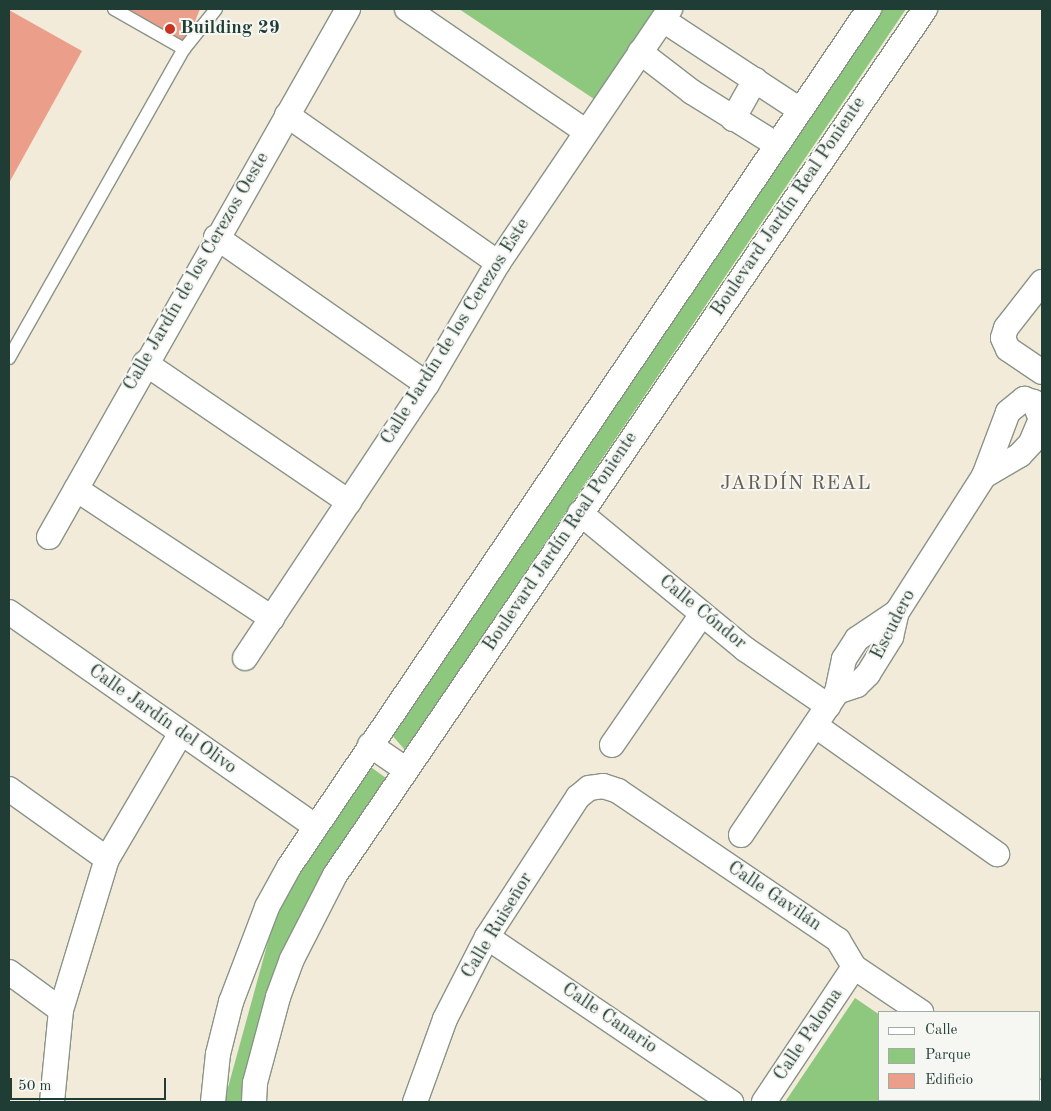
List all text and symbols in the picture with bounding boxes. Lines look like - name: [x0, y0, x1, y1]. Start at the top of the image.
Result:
- place label: Building 29: [180, 18, 280, 40]
- marker: Building 29: [164, 23, 176, 35]
- street label: Boulevard Jardín Real Poniente: [707, 93, 871, 321]
- street label: Calle Jardín de los Cerezos Oeste: [119, 149, 275, 395]
- street label: Calle Jardín de los Cerezos Este: [377, 215, 535, 449]
- street label: Boulevard Jardín Real Poniente: [479, 428, 643, 656]
- district label: JARDÍN REAL: [719, 472, 873, 496]
- street label: Calle Cóndor: [654, 571, 750, 655]
- street label: Escudero: [867, 586, 921, 664]
- street label: Calle Jardín del Olivo: [83, 660, 241, 780]
- street label: Calle Gavilán: [722, 857, 826, 937]
- street label: Calle Ruiseñor: [457, 869, 539, 983]
- street label: Calle Canario: [557, 979, 661, 1059]
- street label: Calle Paloma: [770, 984, 848, 1086]
- legend: [878, 1011, 1041, 1101]
- text: Calle: [925, 1023, 957, 1038]
- text: Parque: [925, 1048, 971, 1063]
- scale bar: [12, 1068, 169, 1100]
- text: Edificio: [925, 1073, 973, 1088]
- text: 50 m: [18, 1079, 52, 1094]

